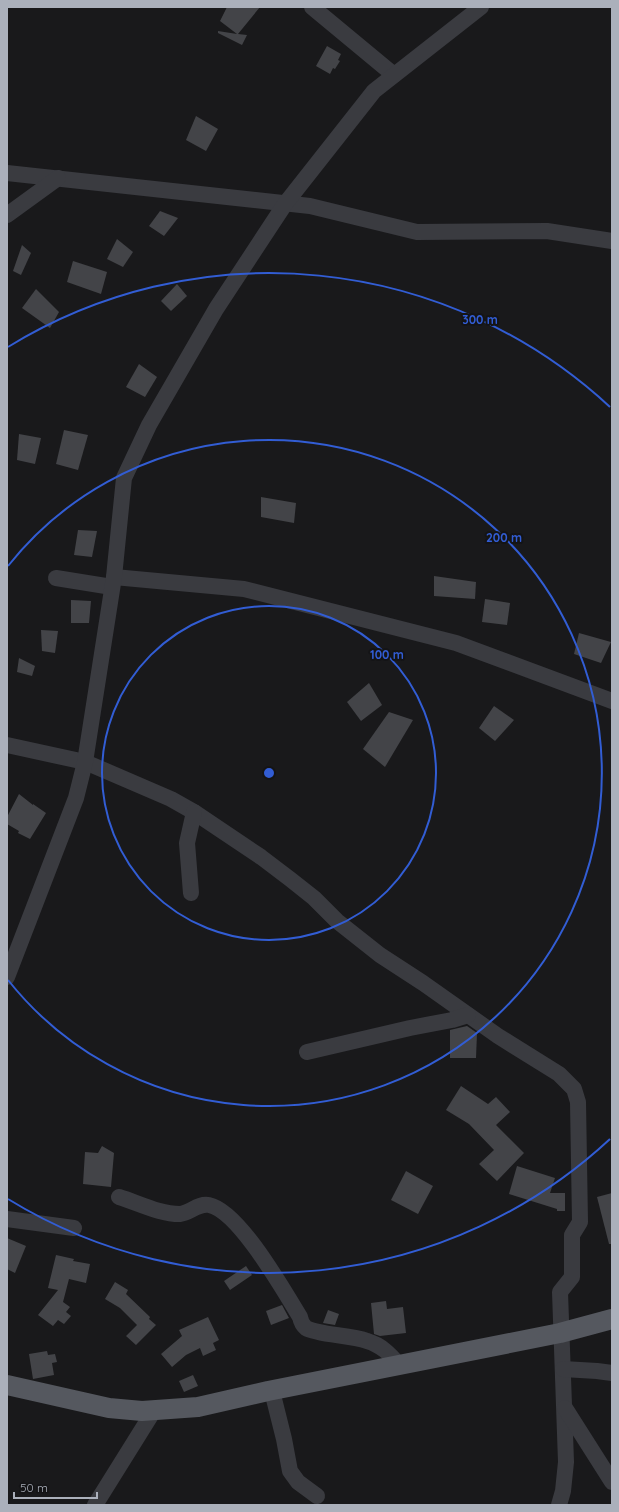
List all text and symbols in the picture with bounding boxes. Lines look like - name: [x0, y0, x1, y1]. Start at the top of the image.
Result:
- text: 300 m: [462, 312, 498, 327]
- text: 200 m: [486, 530, 522, 545]
- text: 100 m: [370, 647, 404, 662]
- centre of rings: [262, 766, 276, 780]
- scale bar: [14, 1474, 97, 1500]
- text: 50 m: [20, 1480, 48, 1495]

